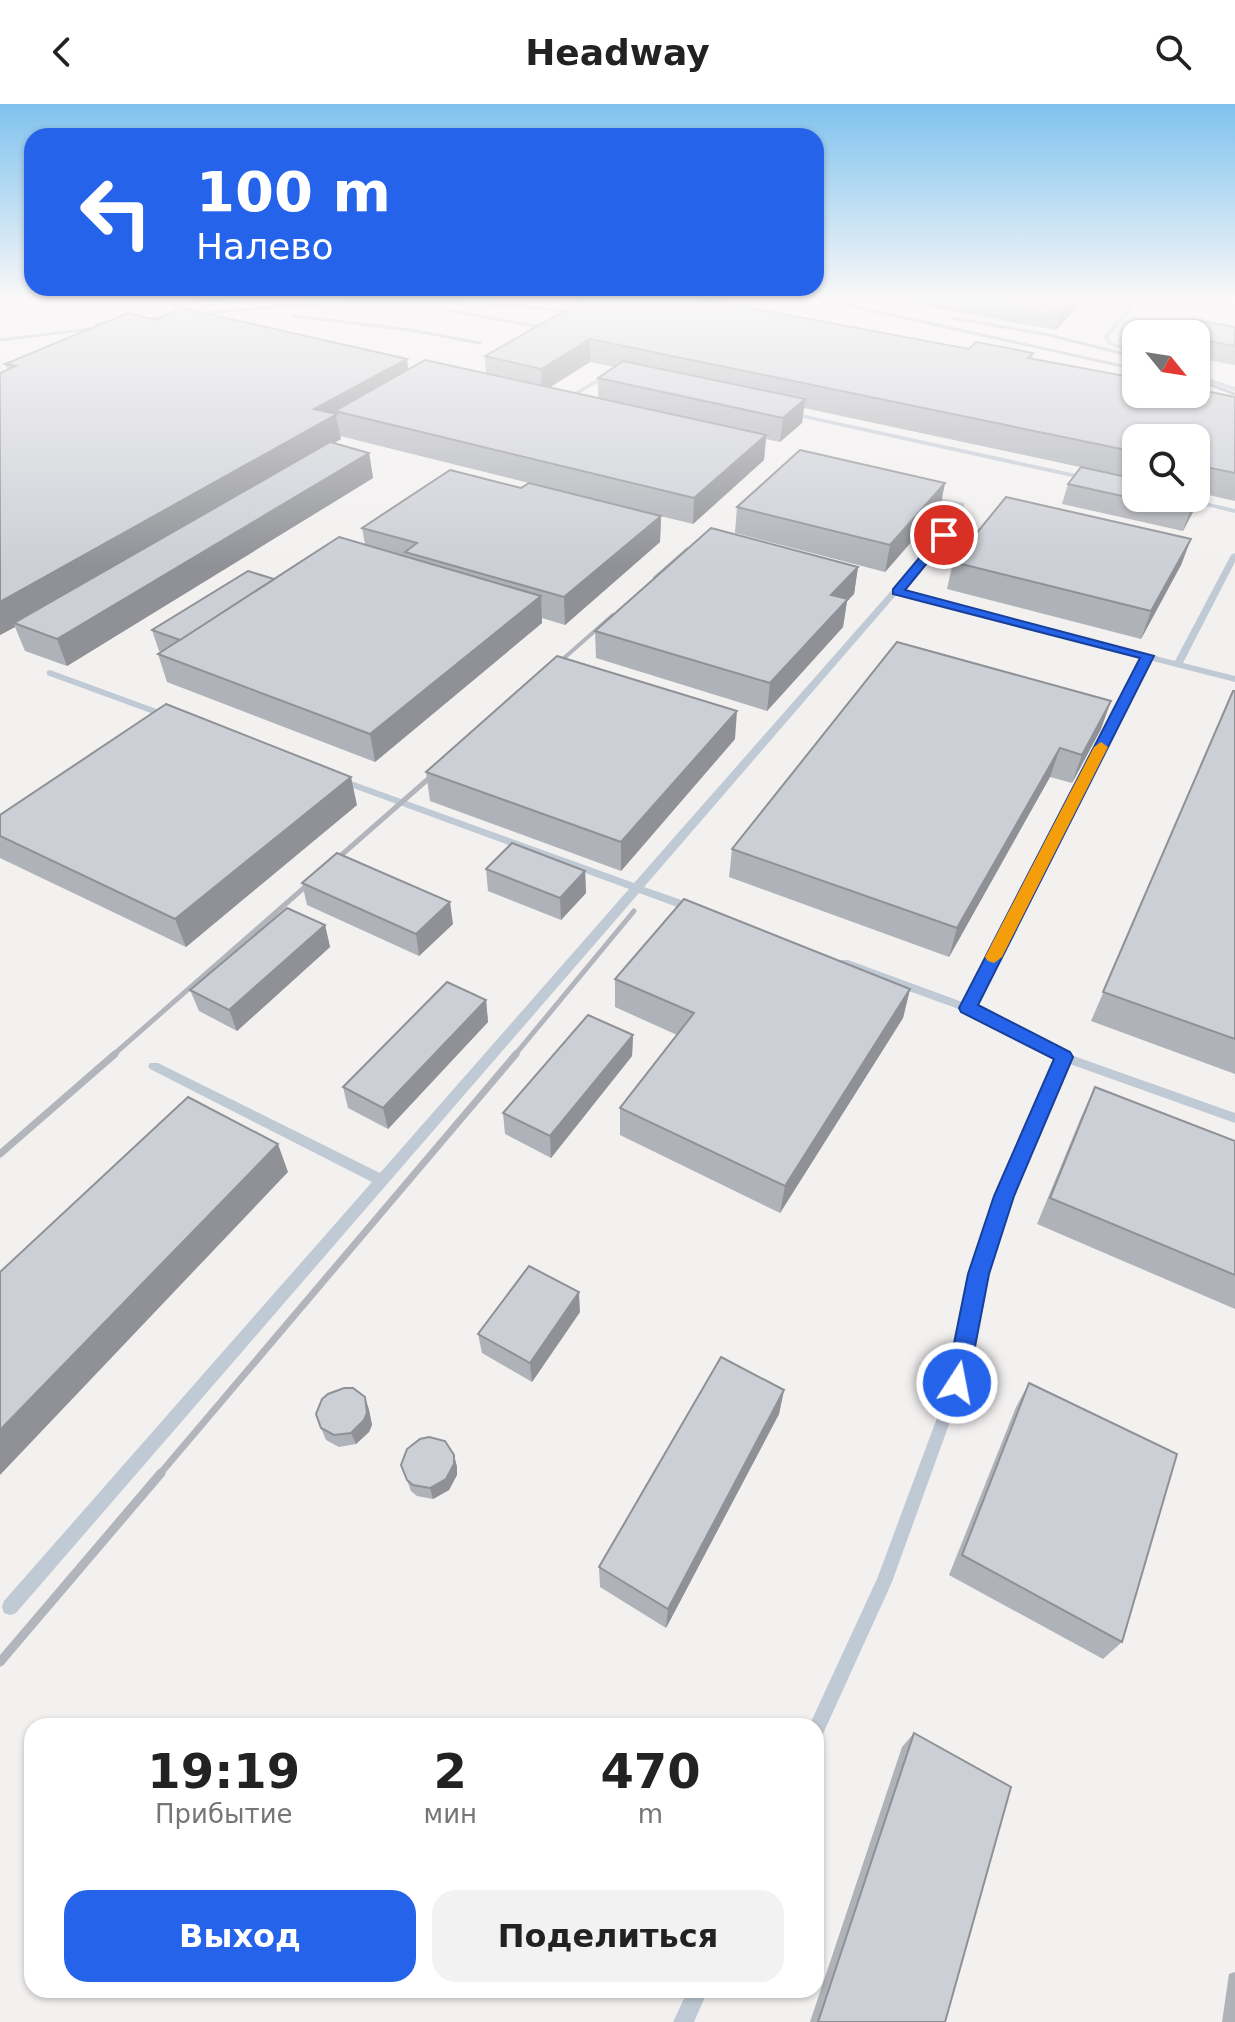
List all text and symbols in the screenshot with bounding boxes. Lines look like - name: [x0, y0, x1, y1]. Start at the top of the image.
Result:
- icon: back: [40, 30, 84, 74]
- icon: search: [1151, 30, 1195, 74]
- text: Headway: [525, 32, 710, 73]
- text: 100 m: [196, 159, 391, 224]
- icon: left: [64, 160, 168, 264]
- text: Налево: [196, 226, 334, 267]
- north arrow: [1122, 320, 1210, 408]
- map controls: [1122, 320, 1210, 512]
- button: search: [1122, 424, 1210, 512]
- pin: [910, 501, 978, 569]
- icon: arrive: [922, 513, 966, 557]
- position arrow: [915, 1341, 999, 1425]
- text: 19:19: [147, 1743, 300, 1799]
- text: 2: [434, 1743, 467, 1799]
- text: 470: [600, 1743, 701, 1799]
- text: Прибытие: [155, 1799, 293, 1829]
- text: мин: [424, 1799, 477, 1829]
- text: m: [638, 1799, 663, 1829]
- button: Выход: [64, 1890, 416, 1982]
- button: Поделиться: [432, 1890, 784, 1982]

